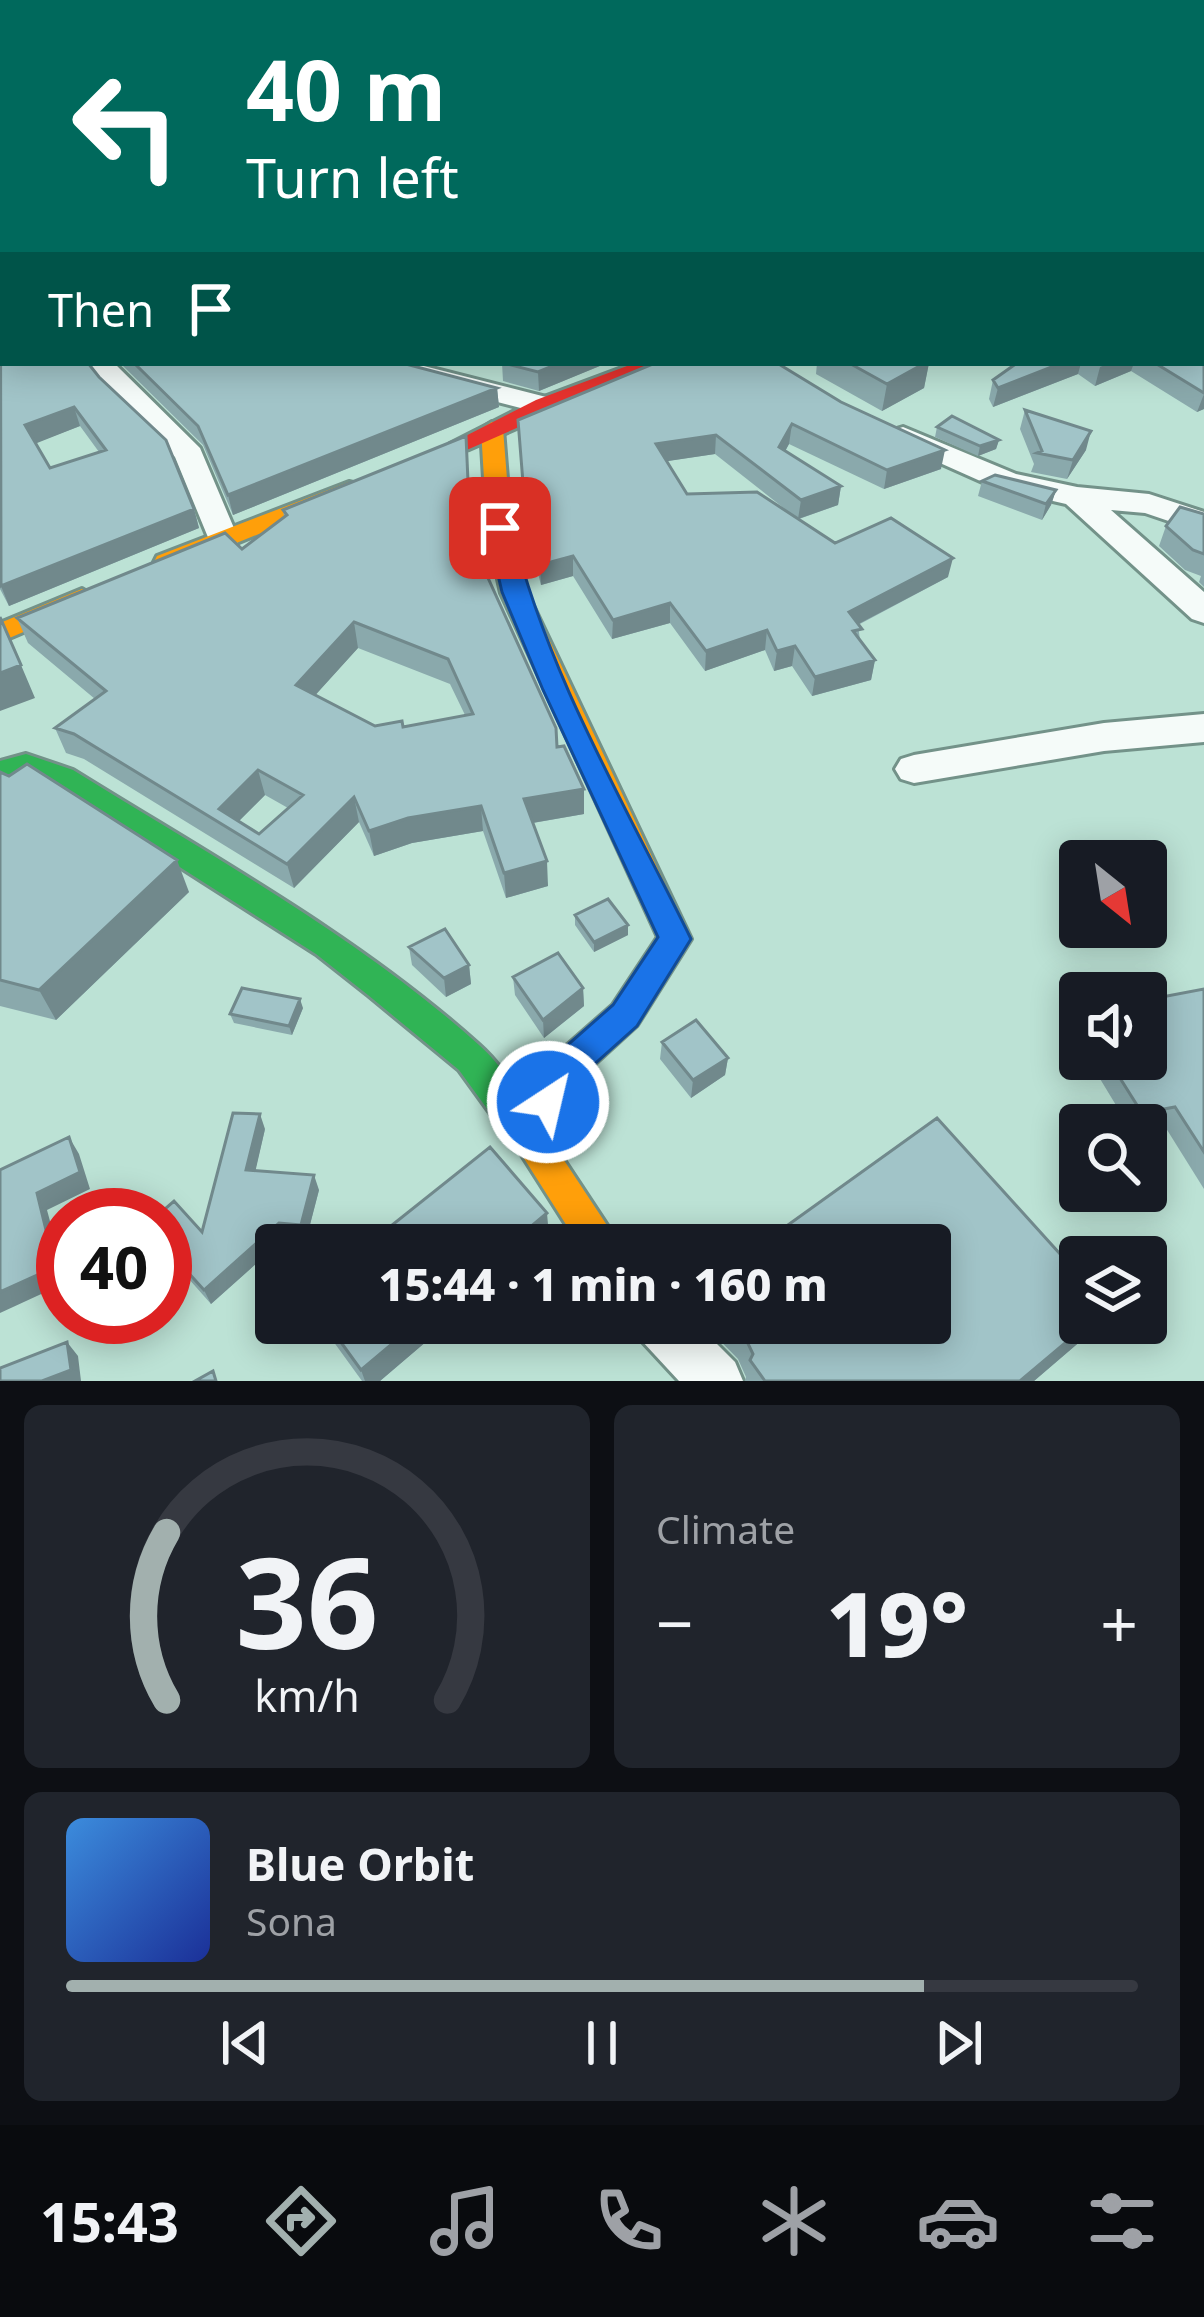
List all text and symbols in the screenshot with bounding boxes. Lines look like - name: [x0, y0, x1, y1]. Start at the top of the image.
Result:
- text: 40 m: [246, 31, 446, 146]
- icon: left: [48, 48, 204, 204]
- text: Turn left: [246, 140, 459, 214]
- icon: arrive: [178, 276, 244, 342]
- text: Then: [48, 279, 154, 340]
- pin: [449, 477, 551, 579]
- icon: arrive: [467, 495, 533, 561]
- north arrow: [1059, 840, 1167, 948]
- map controls: [1059, 840, 1167, 1344]
- button: sound: [1059, 972, 1167, 1080]
- position arrow: [485, 1039, 611, 1165]
- button: search: [1059, 1104, 1167, 1212]
- speed limit sign: 40: [36, 1188, 192, 1344]
- button: layers: [1059, 1236, 1167, 1344]
- text: 15:44 · 1 min · 160 m: [378, 1253, 828, 1314]
- text: Climate: [656, 1502, 795, 1555]
- text: 36: [236, 1516, 378, 1686]
- text: 19°: [826, 1561, 968, 1683]
- text: −: [656, 1577, 694, 1667]
- text: +: [1100, 1577, 1138, 1667]
- text: km/h: [254, 1665, 360, 1724]
- text: Blue Orbit: [246, 1833, 474, 1894]
- text: Sona: [246, 1894, 337, 1947]
- icon: previous: [212, 2010, 278, 2076]
- icon: pause: [569, 2010, 635, 2076]
- icon: next: [926, 2010, 992, 2076]
- icon: directions: [259, 2179, 343, 2263]
- icon: music: [423, 2179, 507, 2263]
- icon: phone: [587, 2179, 671, 2263]
- icon: climate: [752, 2179, 836, 2263]
- icon: car: [916, 2179, 1000, 2263]
- icon: filters: [1080, 2179, 1164, 2263]
- text: 15:43: [40, 2184, 179, 2258]

